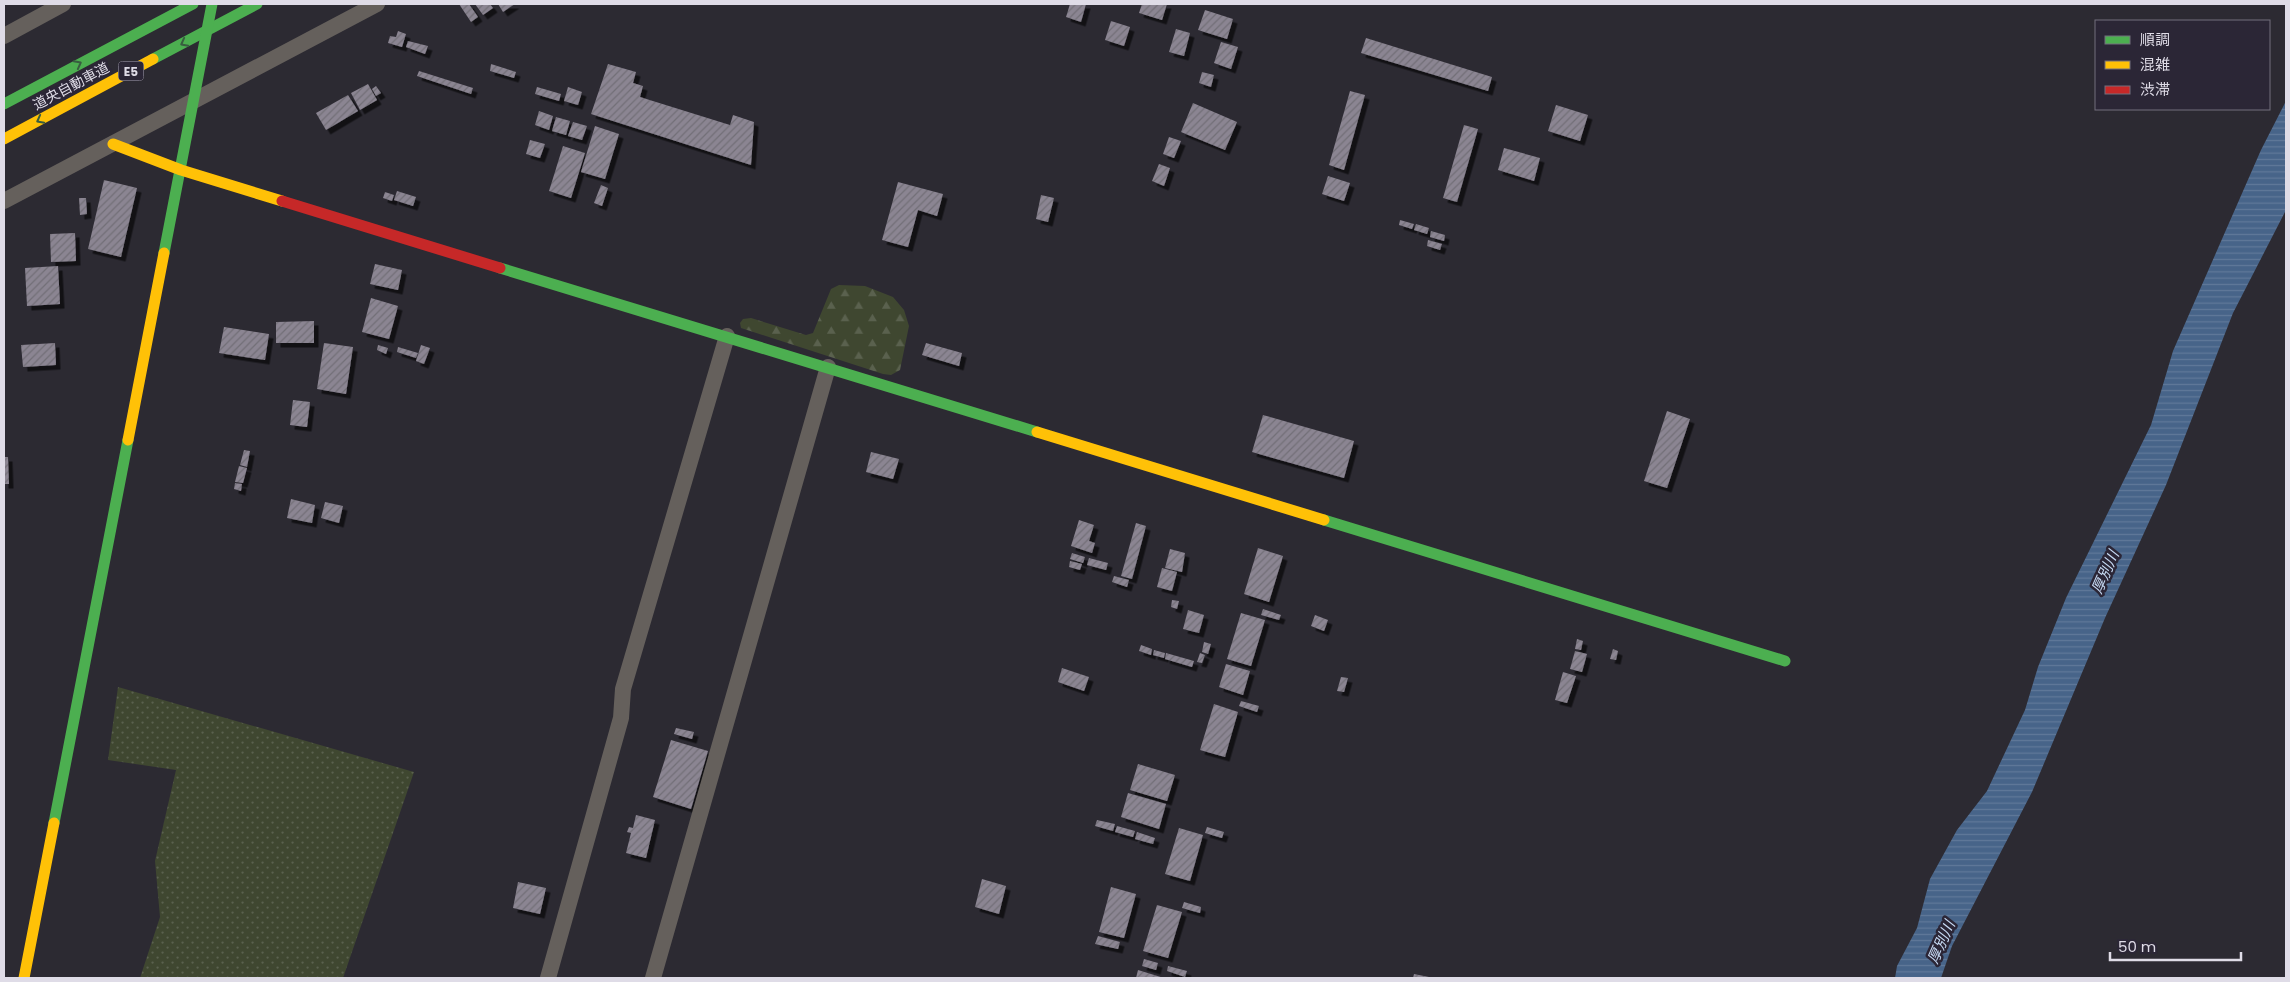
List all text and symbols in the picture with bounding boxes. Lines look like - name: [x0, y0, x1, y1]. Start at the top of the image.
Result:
- legend: [2095, 20, 2270, 110]
- text: 順調: [2140, 29, 2170, 50]
- one-way arrow: [180, 37, 189, 47]
- text: 混雑: [2140, 54, 2170, 75]
- street label: 道央自動車道: [29, 57, 113, 115]
- one-way arrow: [73, 60, 82, 70]
- road number: E5: [118, 61, 144, 80]
- text: 渋滞: [2140, 79, 2170, 100]
- one-way arrow: [36, 114, 45, 124]
- water label: 厚別川: [2086, 545, 2125, 597]
- water label: 厚別川: [1922, 915, 1961, 967]
- scale bar: [2110, 930, 2241, 962]
- text: 50 m: [2118, 936, 2156, 957]

